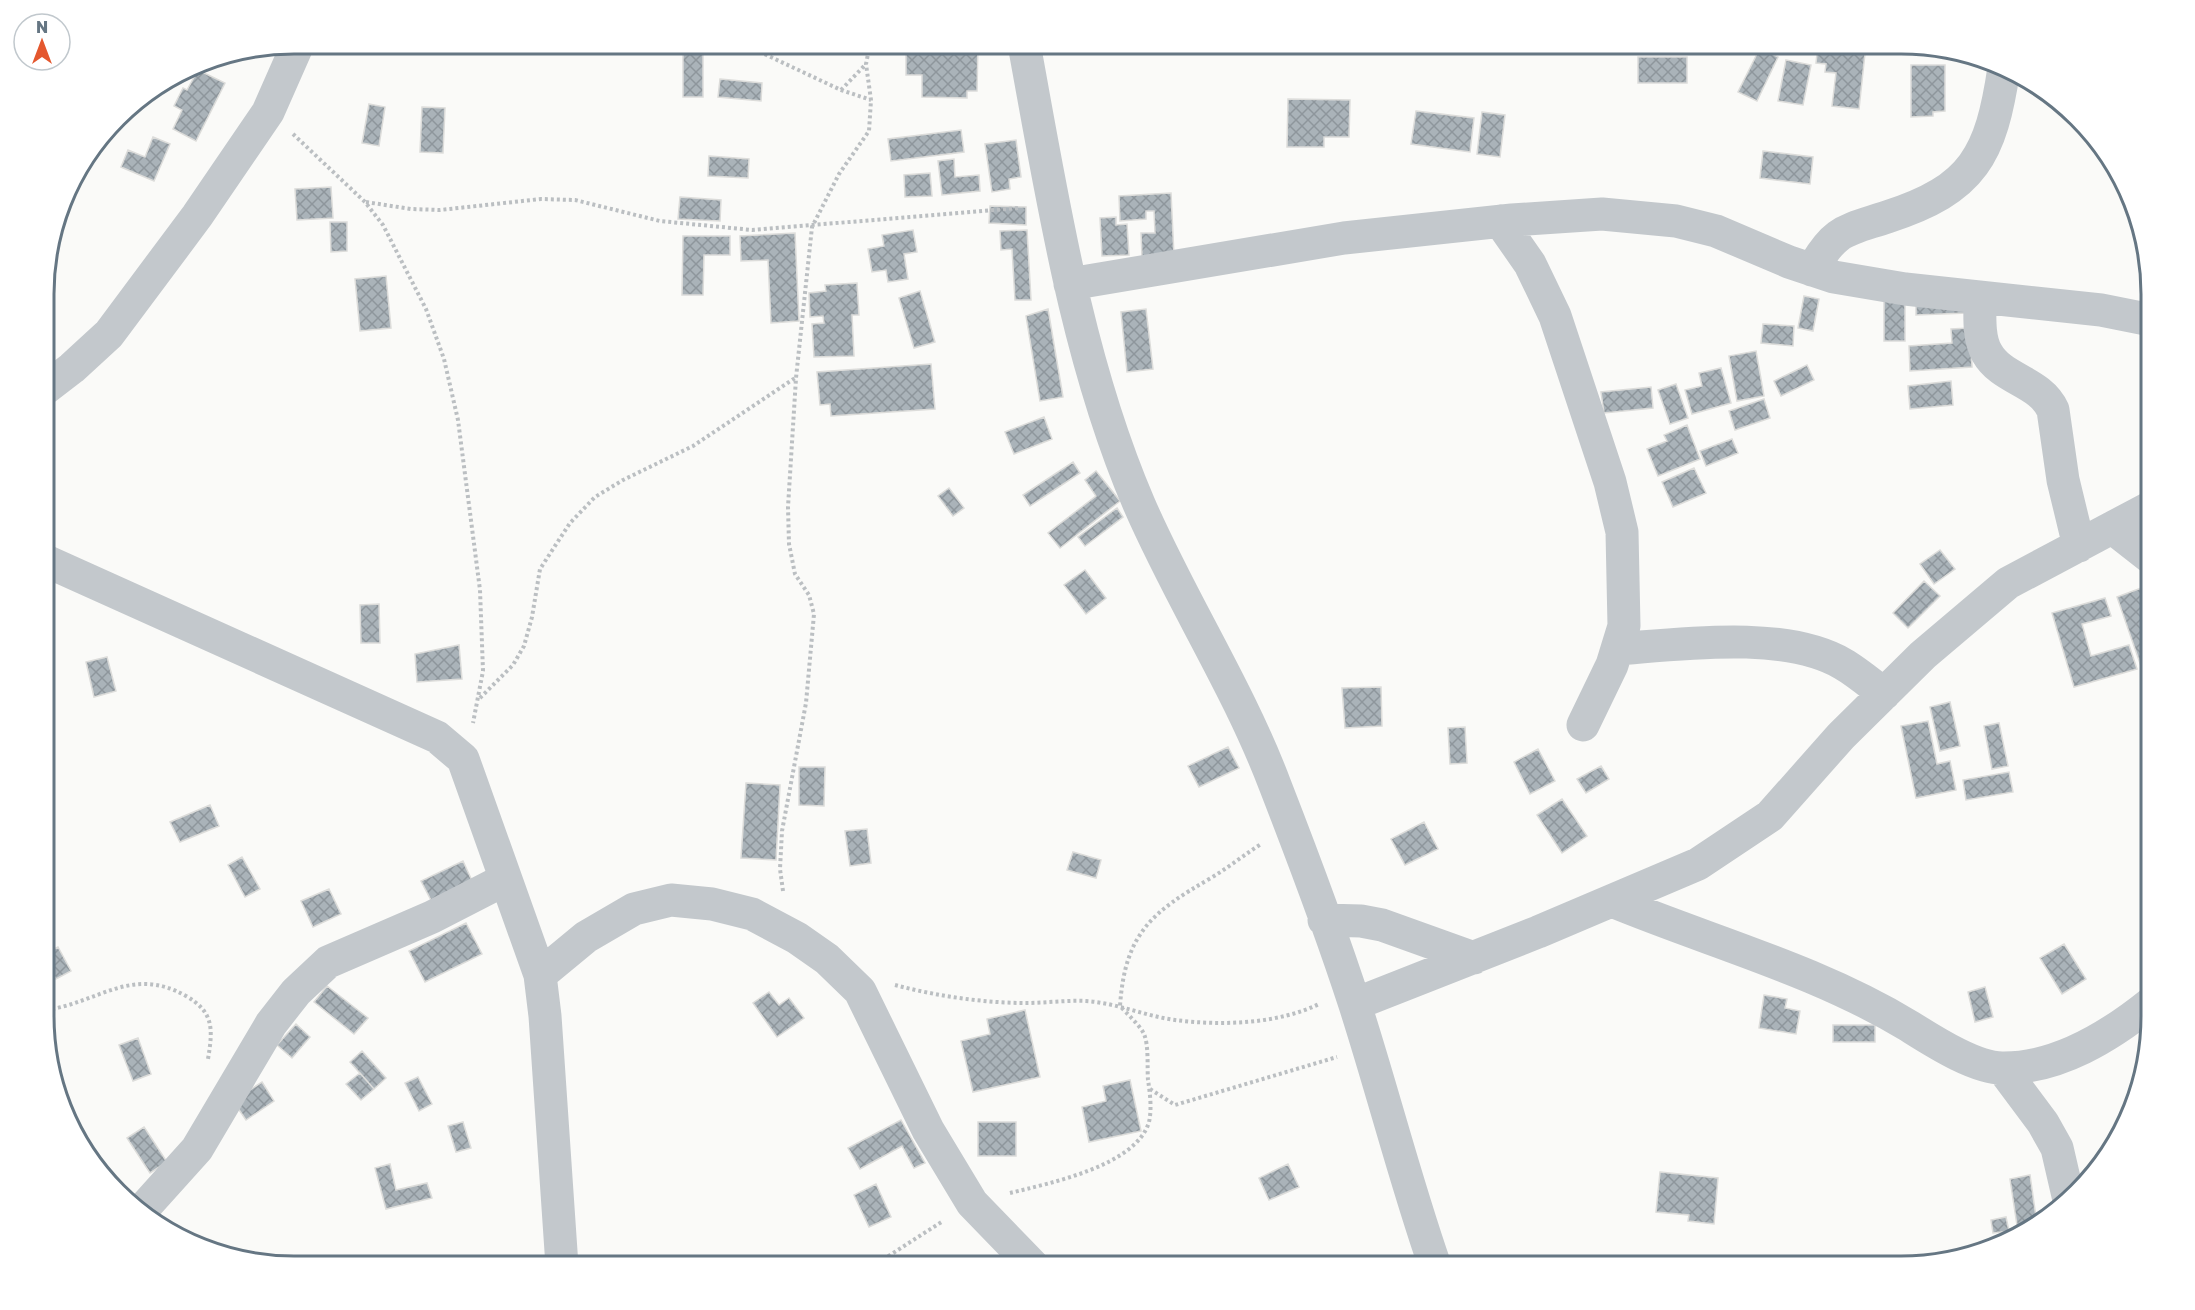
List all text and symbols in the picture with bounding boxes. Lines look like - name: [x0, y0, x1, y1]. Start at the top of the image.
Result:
- north arrow: [12, 12, 72, 72]
- text: N: [36, 17, 48, 37]

